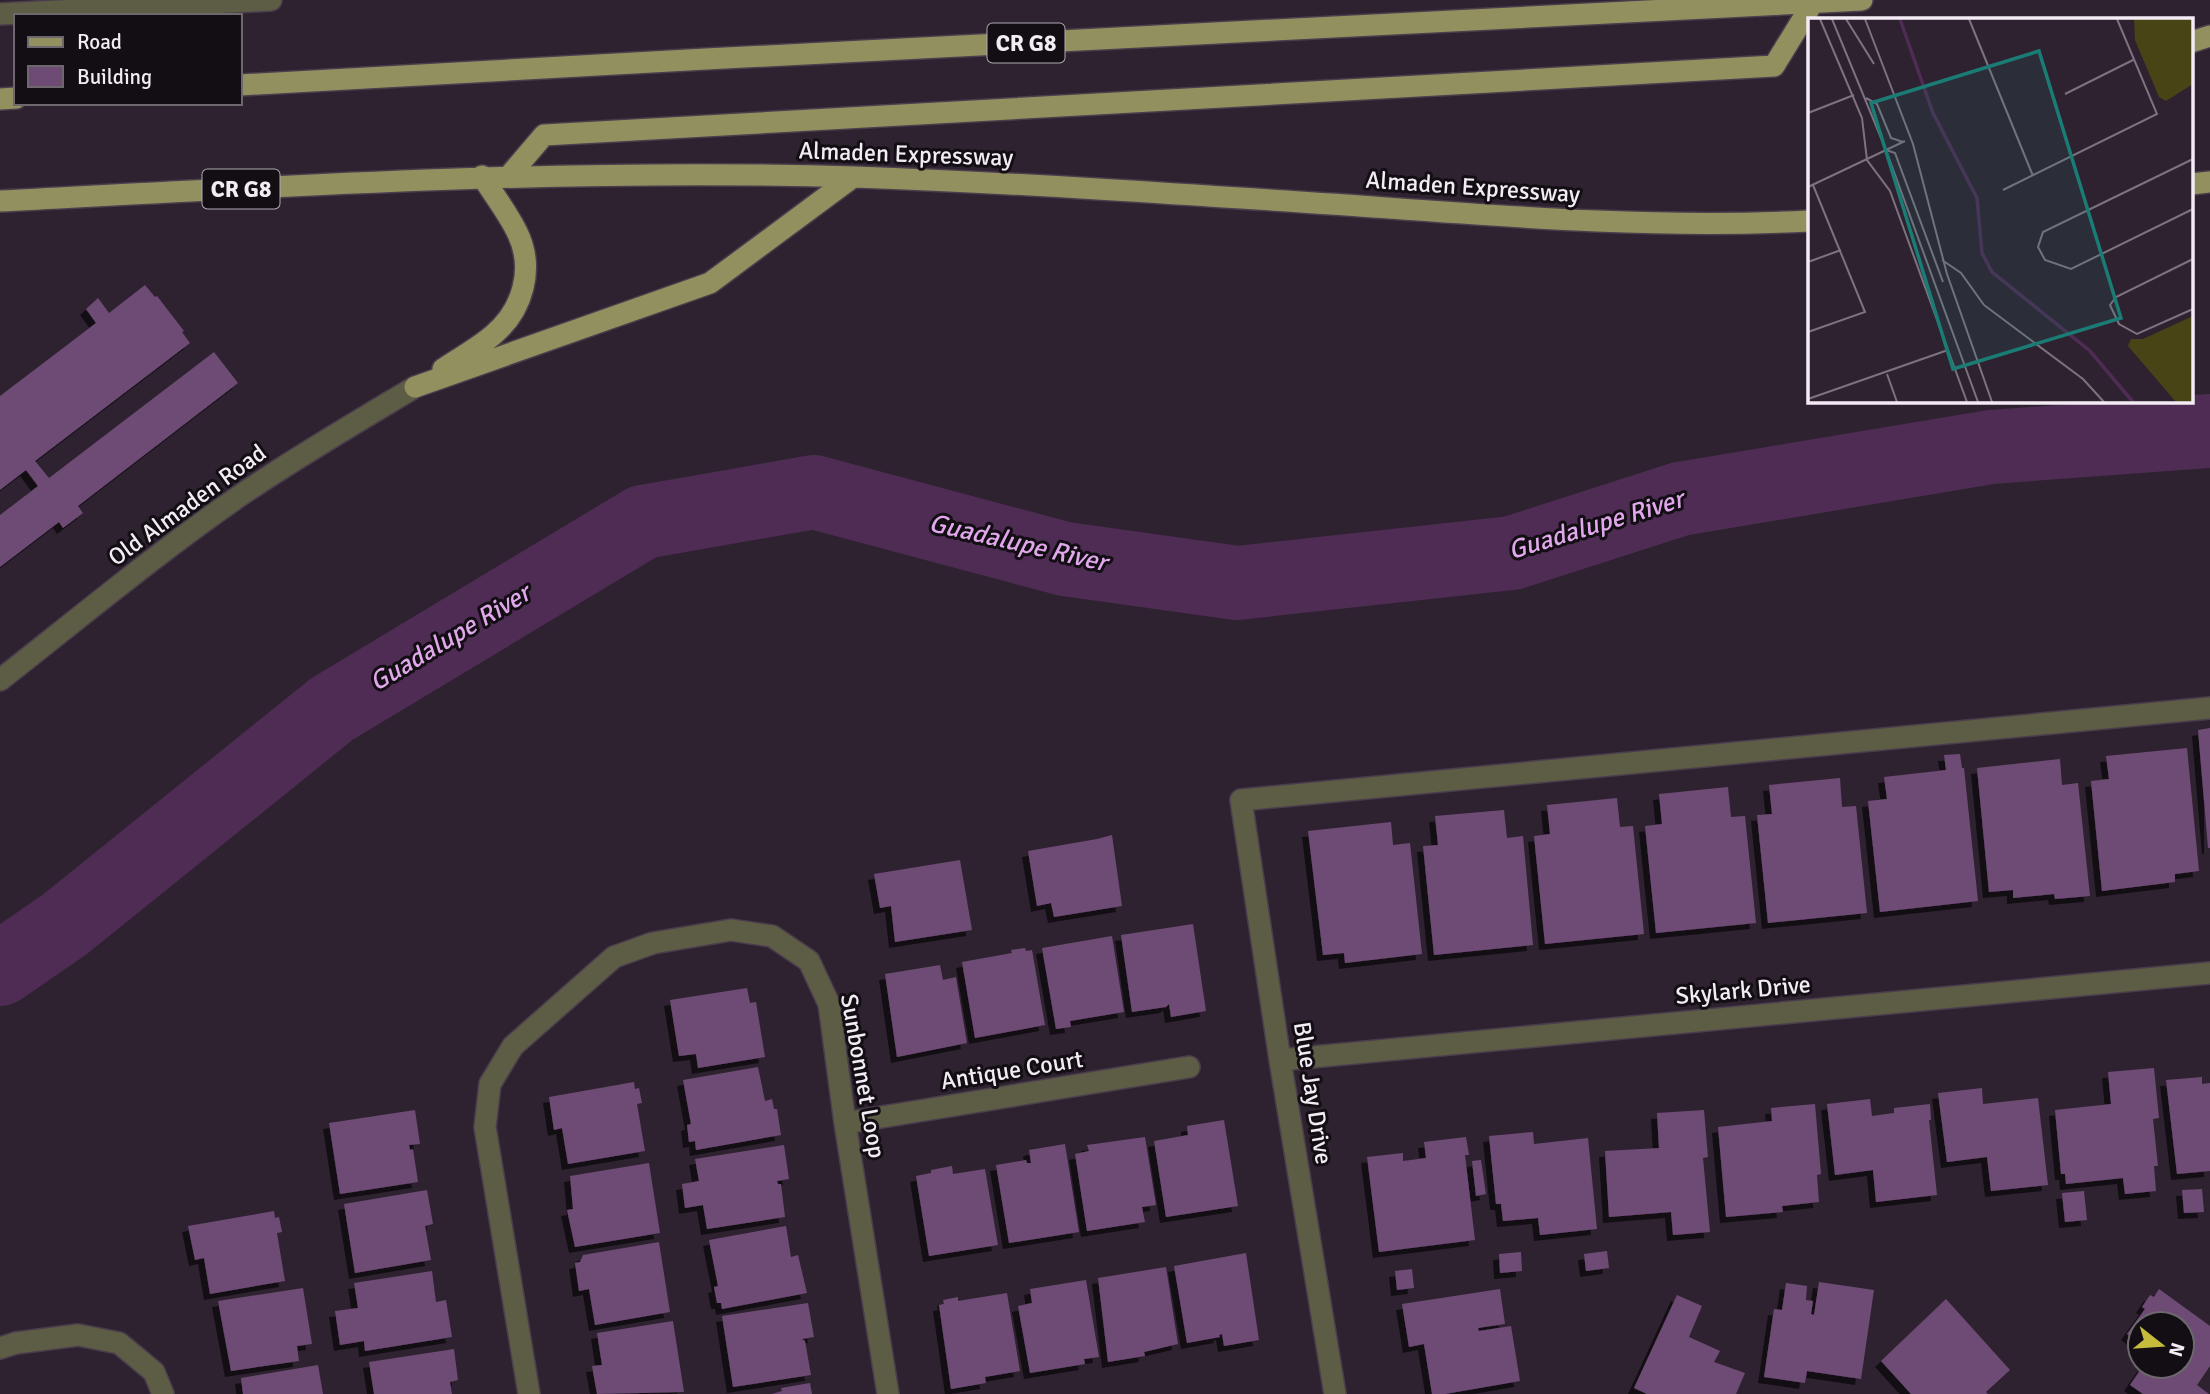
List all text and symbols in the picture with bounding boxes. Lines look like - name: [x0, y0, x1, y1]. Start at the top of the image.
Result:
- legend: [14, 14, 242, 105]
- inset map: [1808, 18, 2192, 402]
- road number: CR G8: [988, 24, 1064, 62]
- text: Road: [77, 29, 122, 55]
- text: Building: [77, 64, 152, 90]
- street label: Almaden Expressway: [798, 135, 1014, 173]
- street label: Almaden Expressway: [1365, 165, 1581, 209]
- road number: CR G8: [202, 170, 280, 208]
- street label: Old Almaden Road: [102, 438, 272, 572]
- water label: Guadalupe River: [1505, 482, 1691, 567]
- water label: Guadalupe River: [926, 507, 1113, 580]
- water label: Guadalupe River: [364, 576, 539, 698]
- street label: Skylark Drive: [1674, 969, 1812, 1011]
- street label: Sunbonnet Loop: [834, 992, 892, 1160]
- street label: Blue Jay Drive: [1287, 1020, 1339, 1166]
- street label: Antique Court: [939, 1044, 1085, 1096]
- north arrow: [2126, 1310, 2196, 1380]
- text: N: [2163, 1340, 2190, 1360]

